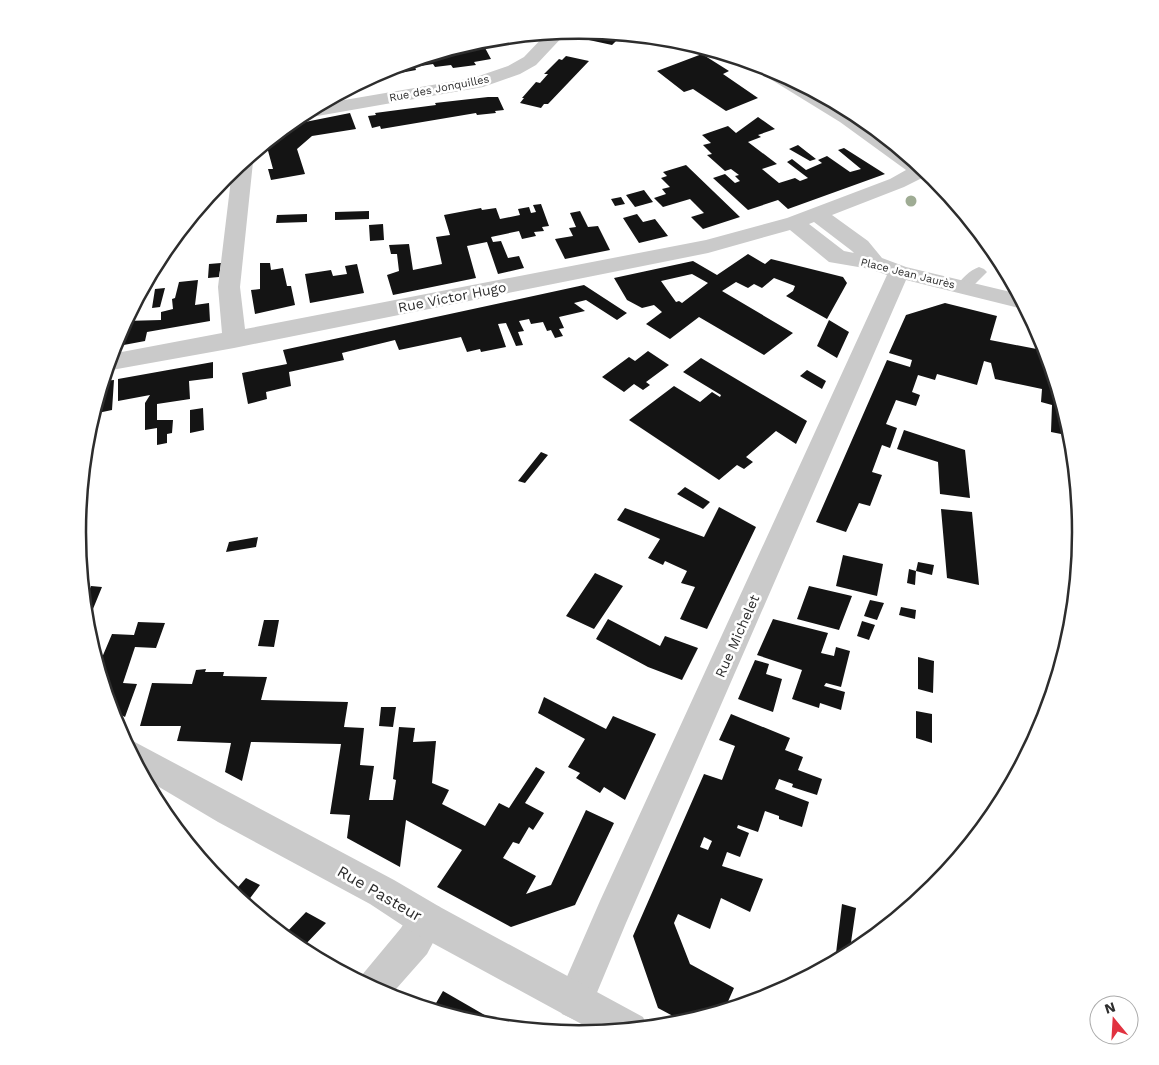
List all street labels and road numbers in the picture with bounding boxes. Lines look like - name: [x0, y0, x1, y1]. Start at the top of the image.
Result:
- street label: Rue des Jonquilles: [388, 72, 490, 105]
- street label: Place Jean Jaurès: [859, 255, 957, 292]
- street label: Rue Victor Hugo: [397, 279, 507, 315]
- street label: Rue Michelet: [712, 592, 762, 680]
- street label: Rue Pasteur: [334, 862, 426, 926]

